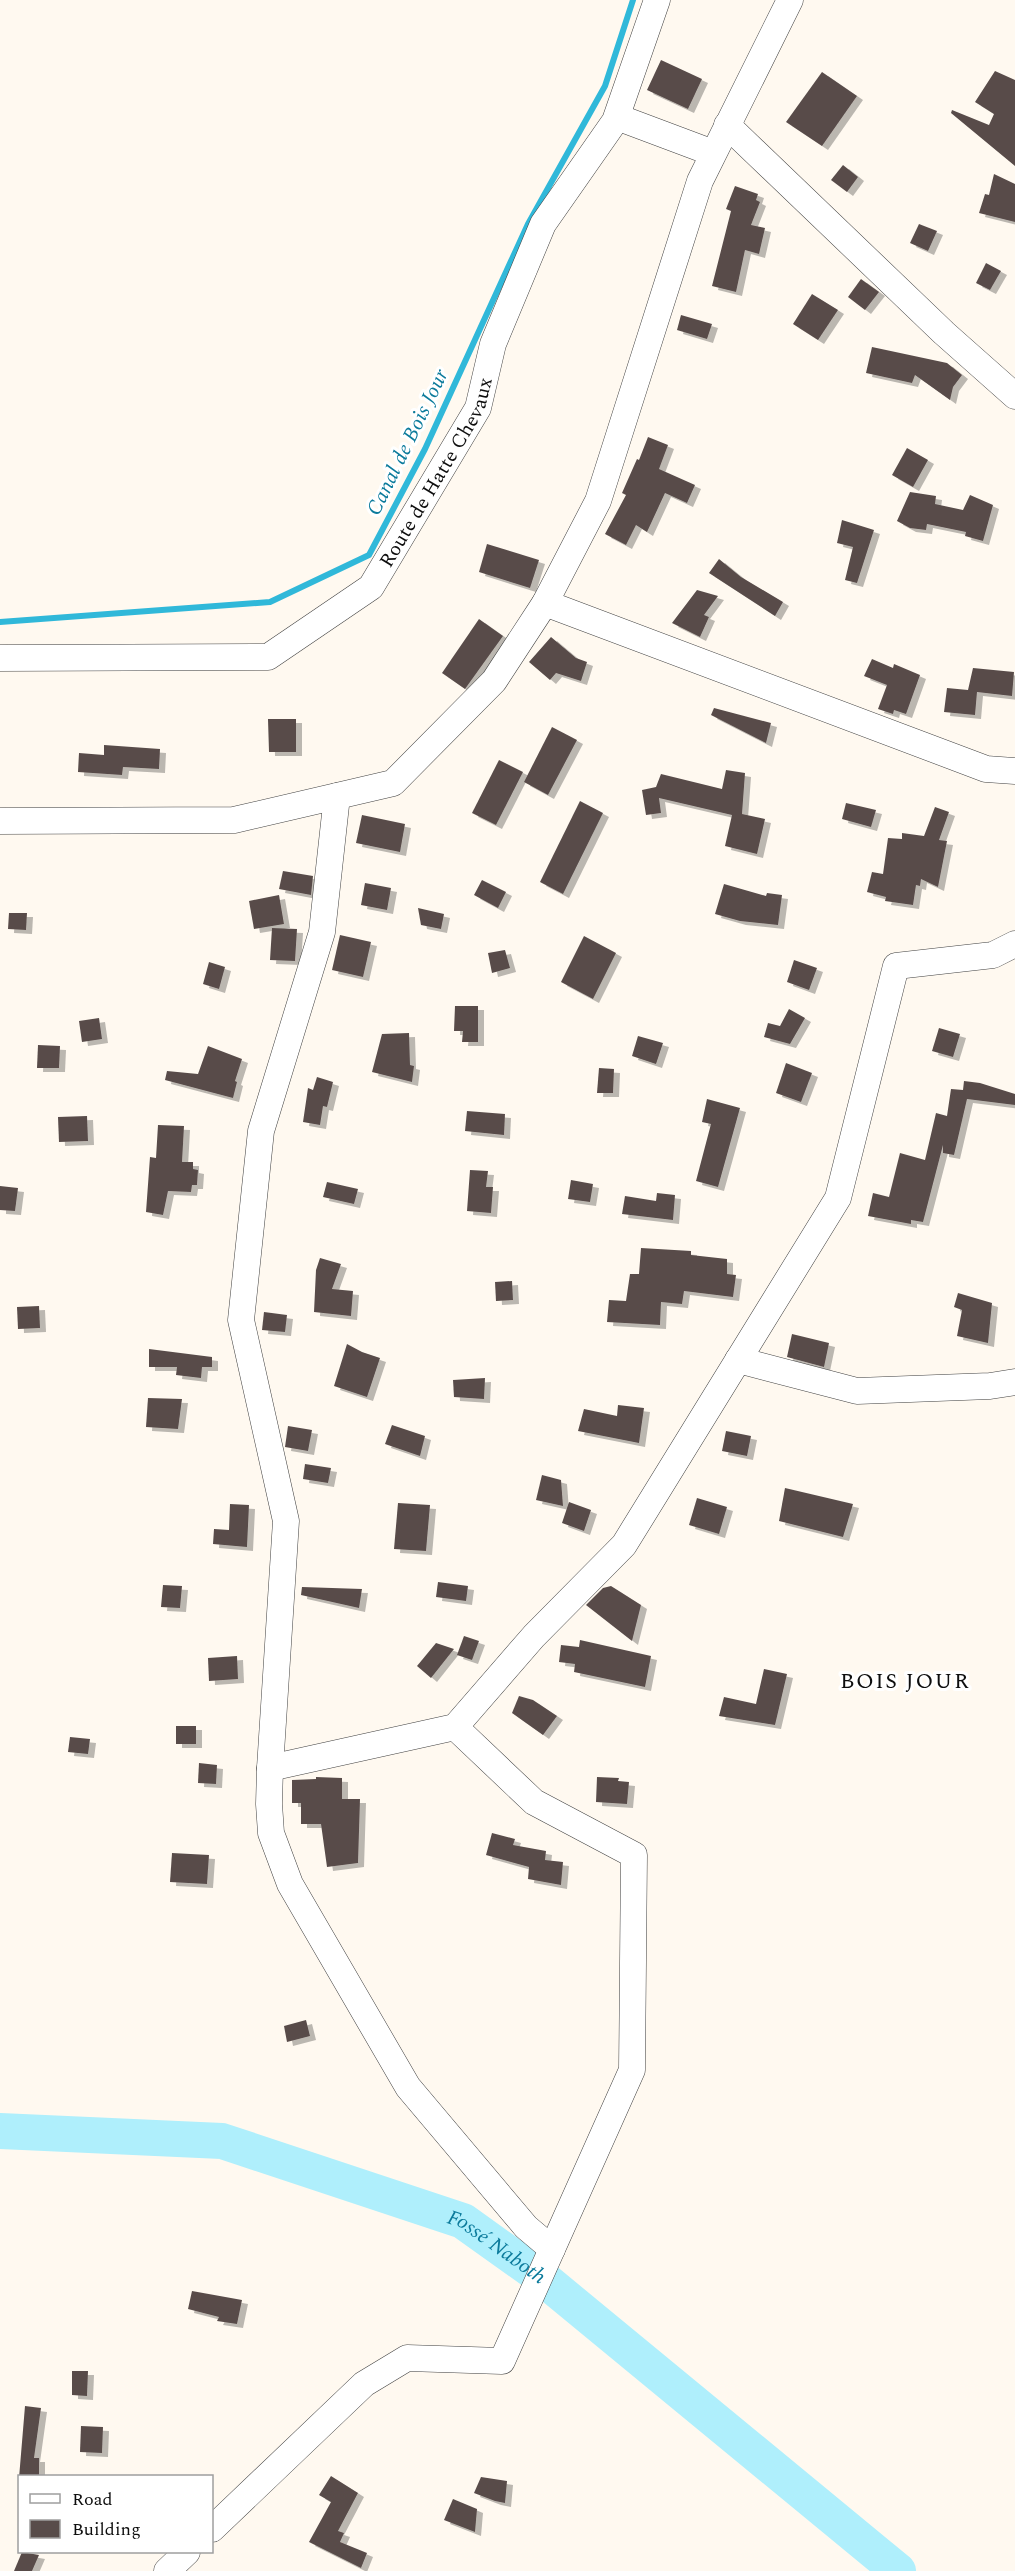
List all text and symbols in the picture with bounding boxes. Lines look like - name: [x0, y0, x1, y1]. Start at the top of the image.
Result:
- water label: Canal de Bois Jour: [359, 363, 458, 521]
- street label: Route de Hatte Chevaux: [372, 375, 501, 573]
- district label: BOIS JOUR: [840, 1665, 970, 1698]
- water label: Fossé Naboth: [443, 2202, 553, 2293]
- legend: [18, 2475, 213, 2553]
- text: Road: [72, 2486, 113, 2513]
- text: Building: [72, 2516, 141, 2543]

